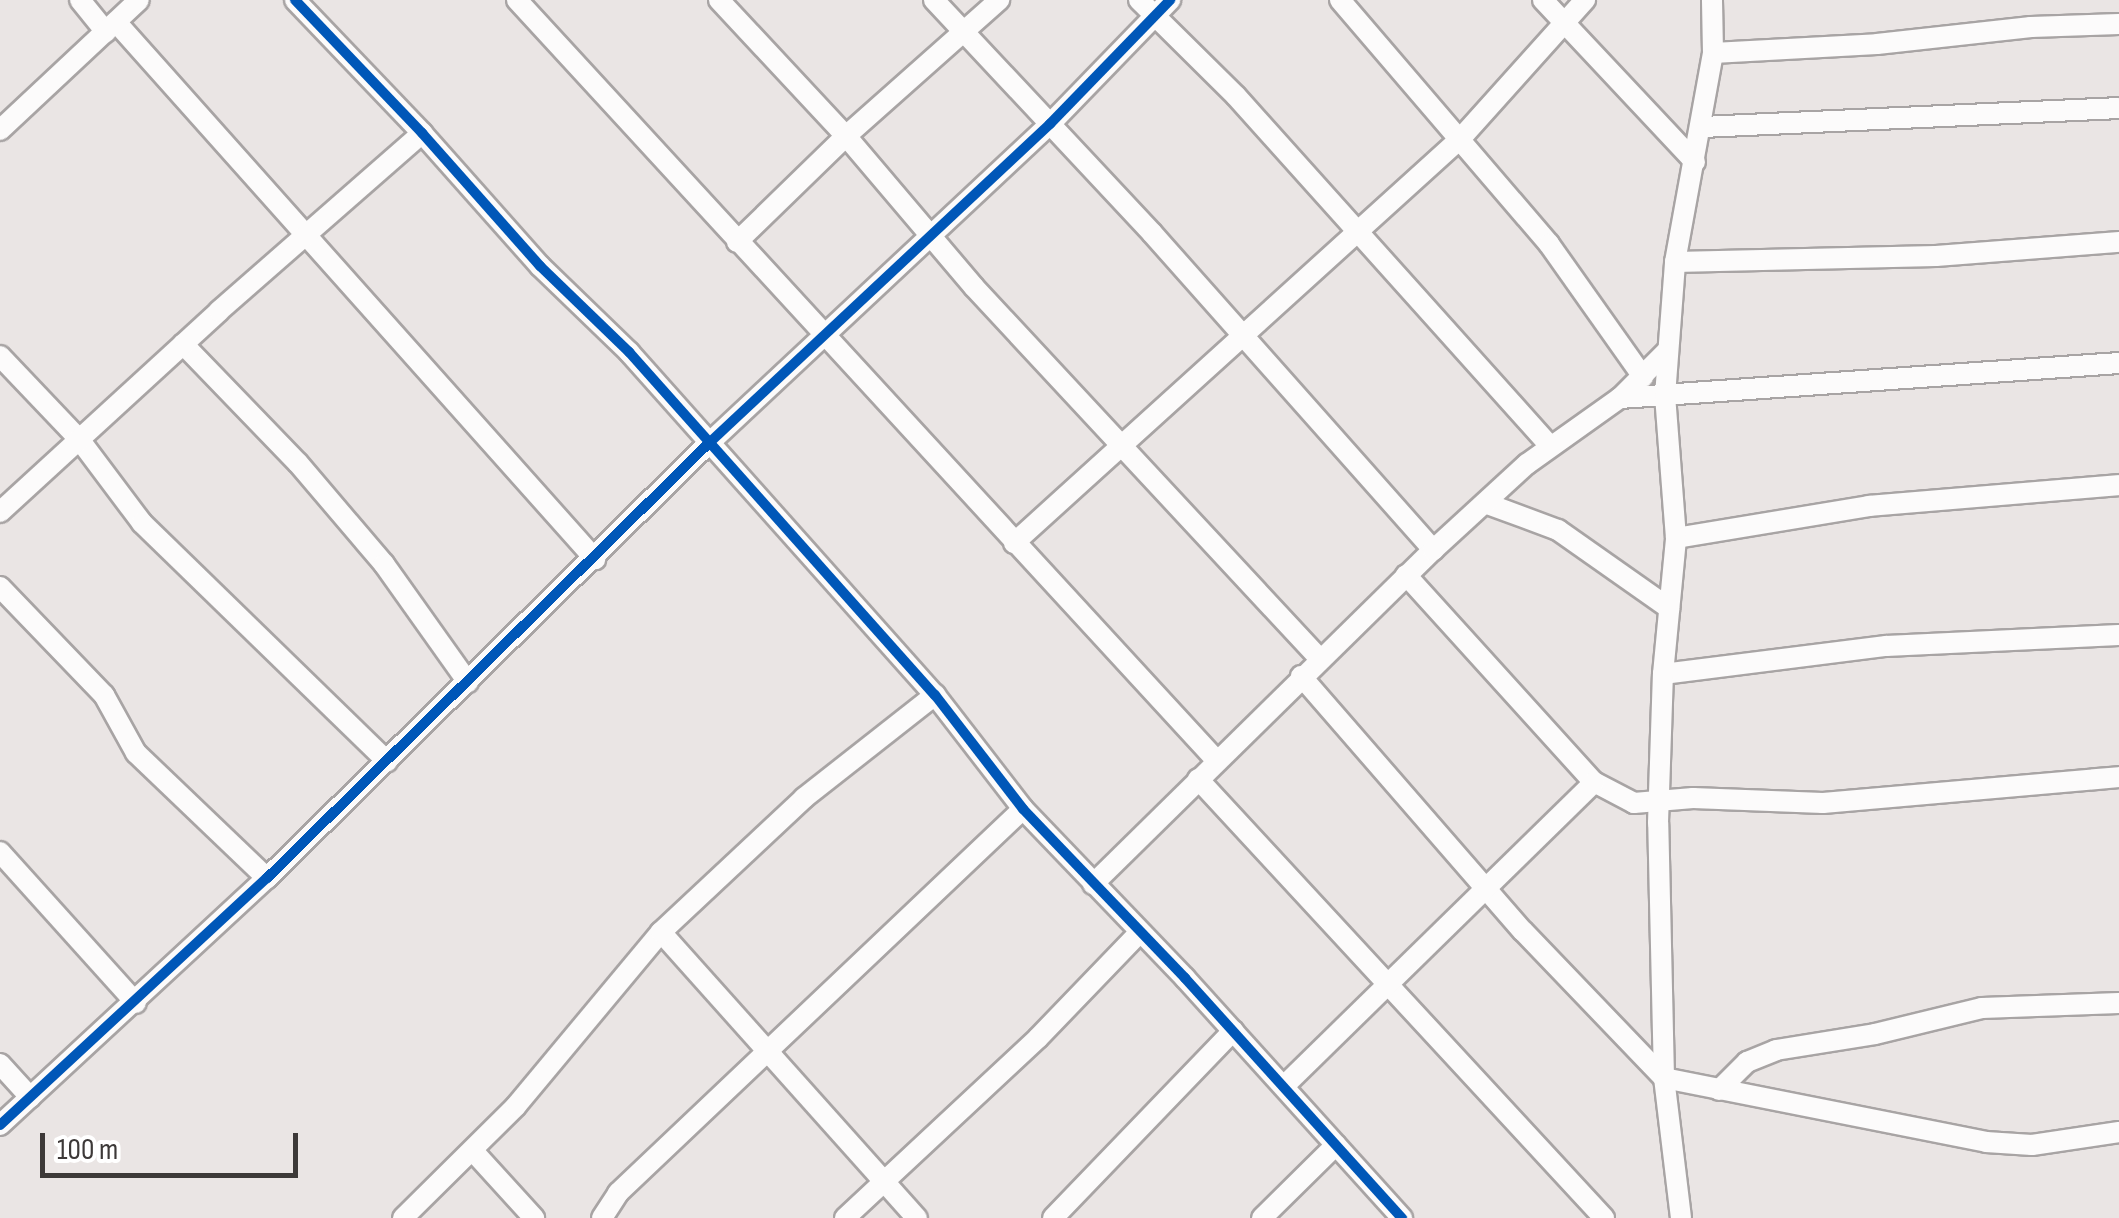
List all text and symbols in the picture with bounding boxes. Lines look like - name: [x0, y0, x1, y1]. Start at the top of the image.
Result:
- scale bar: [45, 1113, 302, 1175]
- text: 100 m: [57, 1132, 118, 1168]

